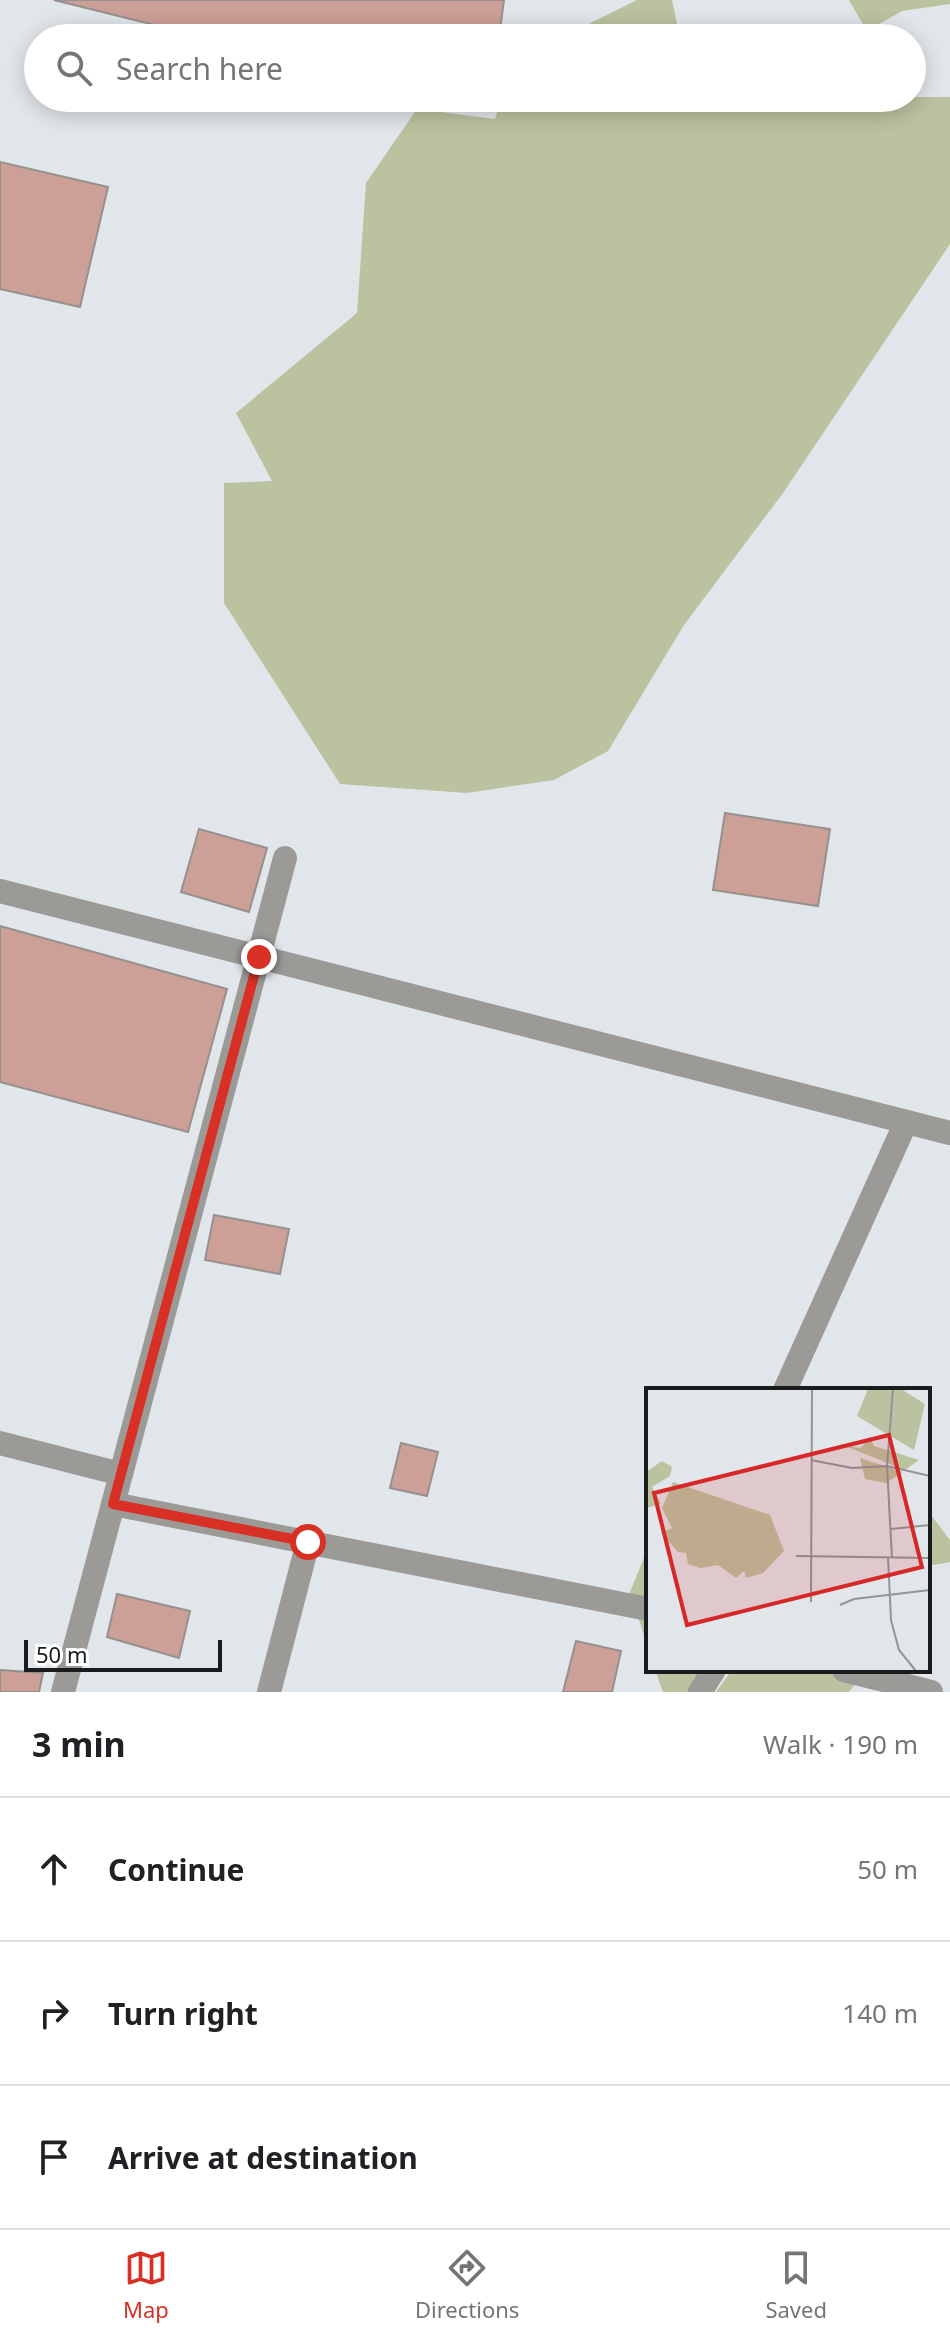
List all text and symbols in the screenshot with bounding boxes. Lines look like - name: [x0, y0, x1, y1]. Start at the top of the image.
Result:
- search box: [24, 24, 926, 112]
- icon: search: [52, 46, 96, 90]
- text: Search here: [116, 48, 283, 89]
- route end: [241, 939, 277, 975]
- inset map: [646, 1388, 930, 1672]
- route start: [290, 1524, 326, 1560]
- scale bar: [24, 1636, 222, 1672]
- text: 50 m: [36, 1639, 87, 1669]
- text: 3 min: [32, 1721, 126, 1767]
- text: Walk · 190 m: [763, 1726, 918, 1762]
- icon: ahead: [32, 1847, 76, 1891]
- text: Continue: [108, 1849, 244, 1890]
- text: 50 m: [857, 1851, 918, 1887]
- icon: right: [32, 1991, 76, 2035]
- text: Turn right: [108, 1993, 258, 2034]
- text: 140 m: [842, 1995, 918, 2031]
- icon: arrive: [32, 2135, 76, 2179]
- text: Arrive at destination: [108, 2137, 418, 2178]
- tab: Map: [123, 2246, 169, 2324]
- tab: Directions: [415, 2246, 519, 2324]
- tab: Saved: [765, 2246, 827, 2324]

